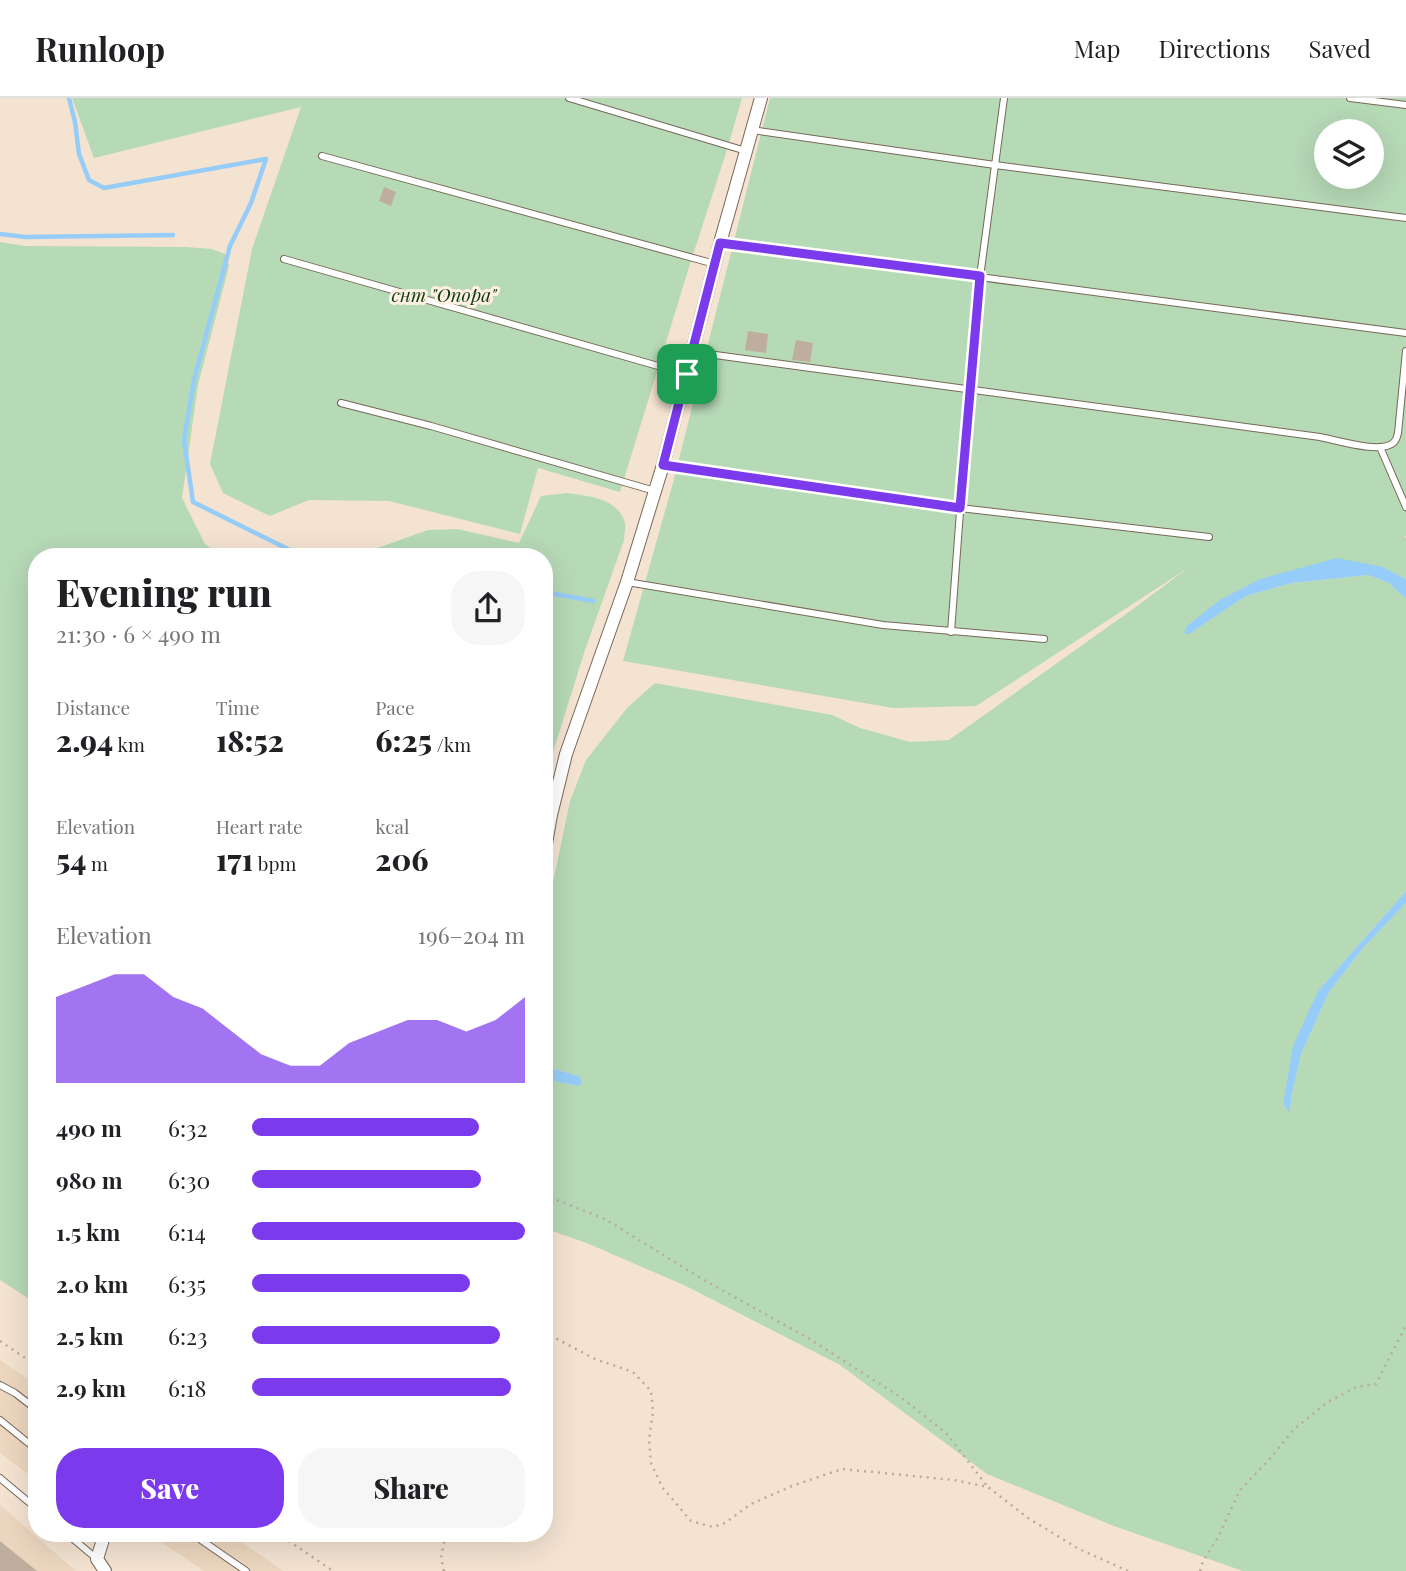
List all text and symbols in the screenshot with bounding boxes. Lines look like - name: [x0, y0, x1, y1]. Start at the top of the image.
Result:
- text: Runloop: [35, 26, 165, 70]
- text: Map: [1074, 32, 1120, 64]
- text: Directions: [1158, 32, 1271, 64]
- text: Saved: [1309, 32, 1371, 64]
- map controls: [1314, 119, 1384, 189]
- button: layers: [1314, 119, 1384, 189]
- park label: снт "Опора": [392, 281, 498, 307]
- pin: [657, 344, 717, 404]
- icon: arrive: [668, 355, 706, 393]
- text: Evening run: [56, 566, 272, 617]
- button: share: [451, 571, 525, 645]
- text: 21:30 · 6 × 490 m: [56, 618, 221, 649]
- text: Distance: [56, 694, 130, 720]
- text: Time: [216, 694, 260, 720]
- text: Pace: [375, 694, 415, 720]
- text: 2.94: [56, 720, 113, 760]
- text: 18:52: [216, 720, 284, 760]
- text: 6:25: [375, 720, 432, 760]
- text: km: [113, 731, 145, 757]
- text: /km: [432, 731, 471, 757]
- text: Elevation: [56, 813, 135, 839]
- text: Heart rate: [216, 813, 303, 839]
- text: kcal: [375, 813, 409, 839]
- text: 54: [56, 839, 86, 879]
- text: 171: [216, 839, 253, 879]
- text: 206: [375, 839, 429, 879]
- text: m: [86, 850, 108, 876]
- text: bpm: [253, 850, 296, 876]
- text: Elevation: [56, 919, 152, 950]
- text: 196–204 m: [417, 919, 525, 950]
- text: 490 m: [56, 1112, 122, 1143]
- text: 6:32: [168, 1112, 207, 1143]
- text: 980 m: [56, 1164, 123, 1195]
- text: 6:30: [168, 1164, 210, 1195]
- text: 1.5 km: [56, 1216, 120, 1247]
- text: 6:14: [168, 1216, 206, 1247]
- text: 2.0 km: [56, 1268, 128, 1299]
- text: 6:35: [168, 1268, 206, 1299]
- text: 2.5 km: [56, 1320, 123, 1351]
- text: 6:23: [168, 1320, 207, 1351]
- text: 2.9 km: [56, 1372, 126, 1403]
- text: 6:18: [168, 1372, 206, 1403]
- button: Save: [56, 1448, 284, 1528]
- button: Share: [298, 1448, 525, 1528]

